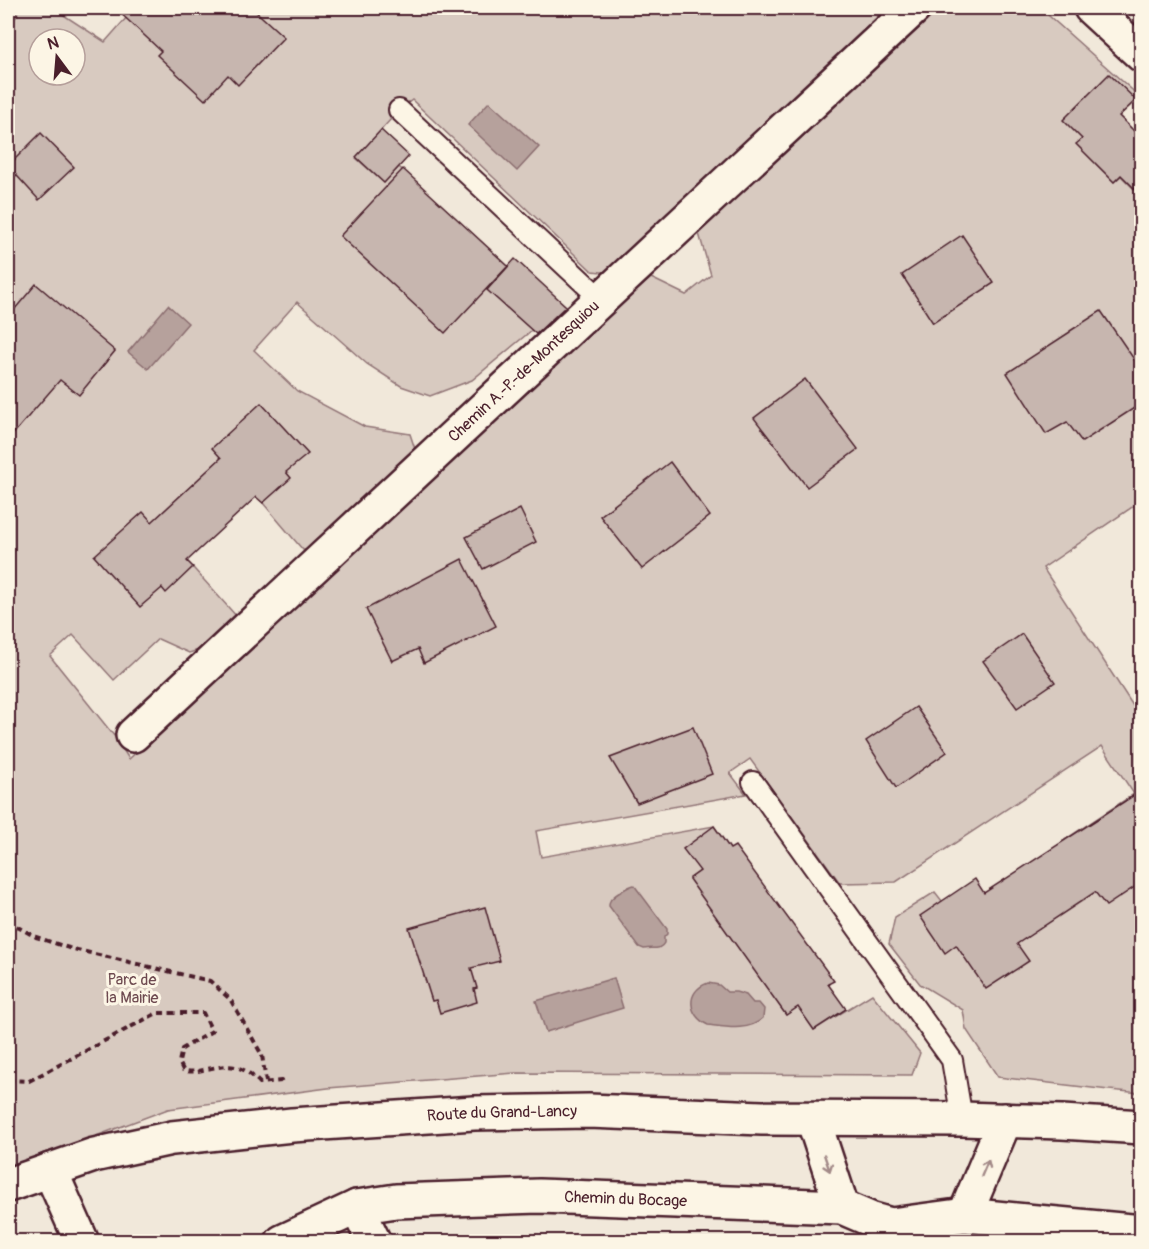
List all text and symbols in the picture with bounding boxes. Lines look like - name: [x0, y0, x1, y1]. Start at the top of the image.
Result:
- north arrow: [27, 27, 87, 87]
- text: N: [45, 32, 61, 55]
- street label: Chemin A.-P.-de-Montesquiou: [444, 296, 604, 446]
- park label: Parc de la Mairie: [106, 970, 159, 1008]
- street label: Route du Grand-Lancy: [426, 1101, 577, 1126]
- one-way arrow: [823, 1153, 834, 1172]
- one-way arrow: [980, 1159, 991, 1178]
- street label: Chemin du Bocage: [564, 1187, 688, 1211]

